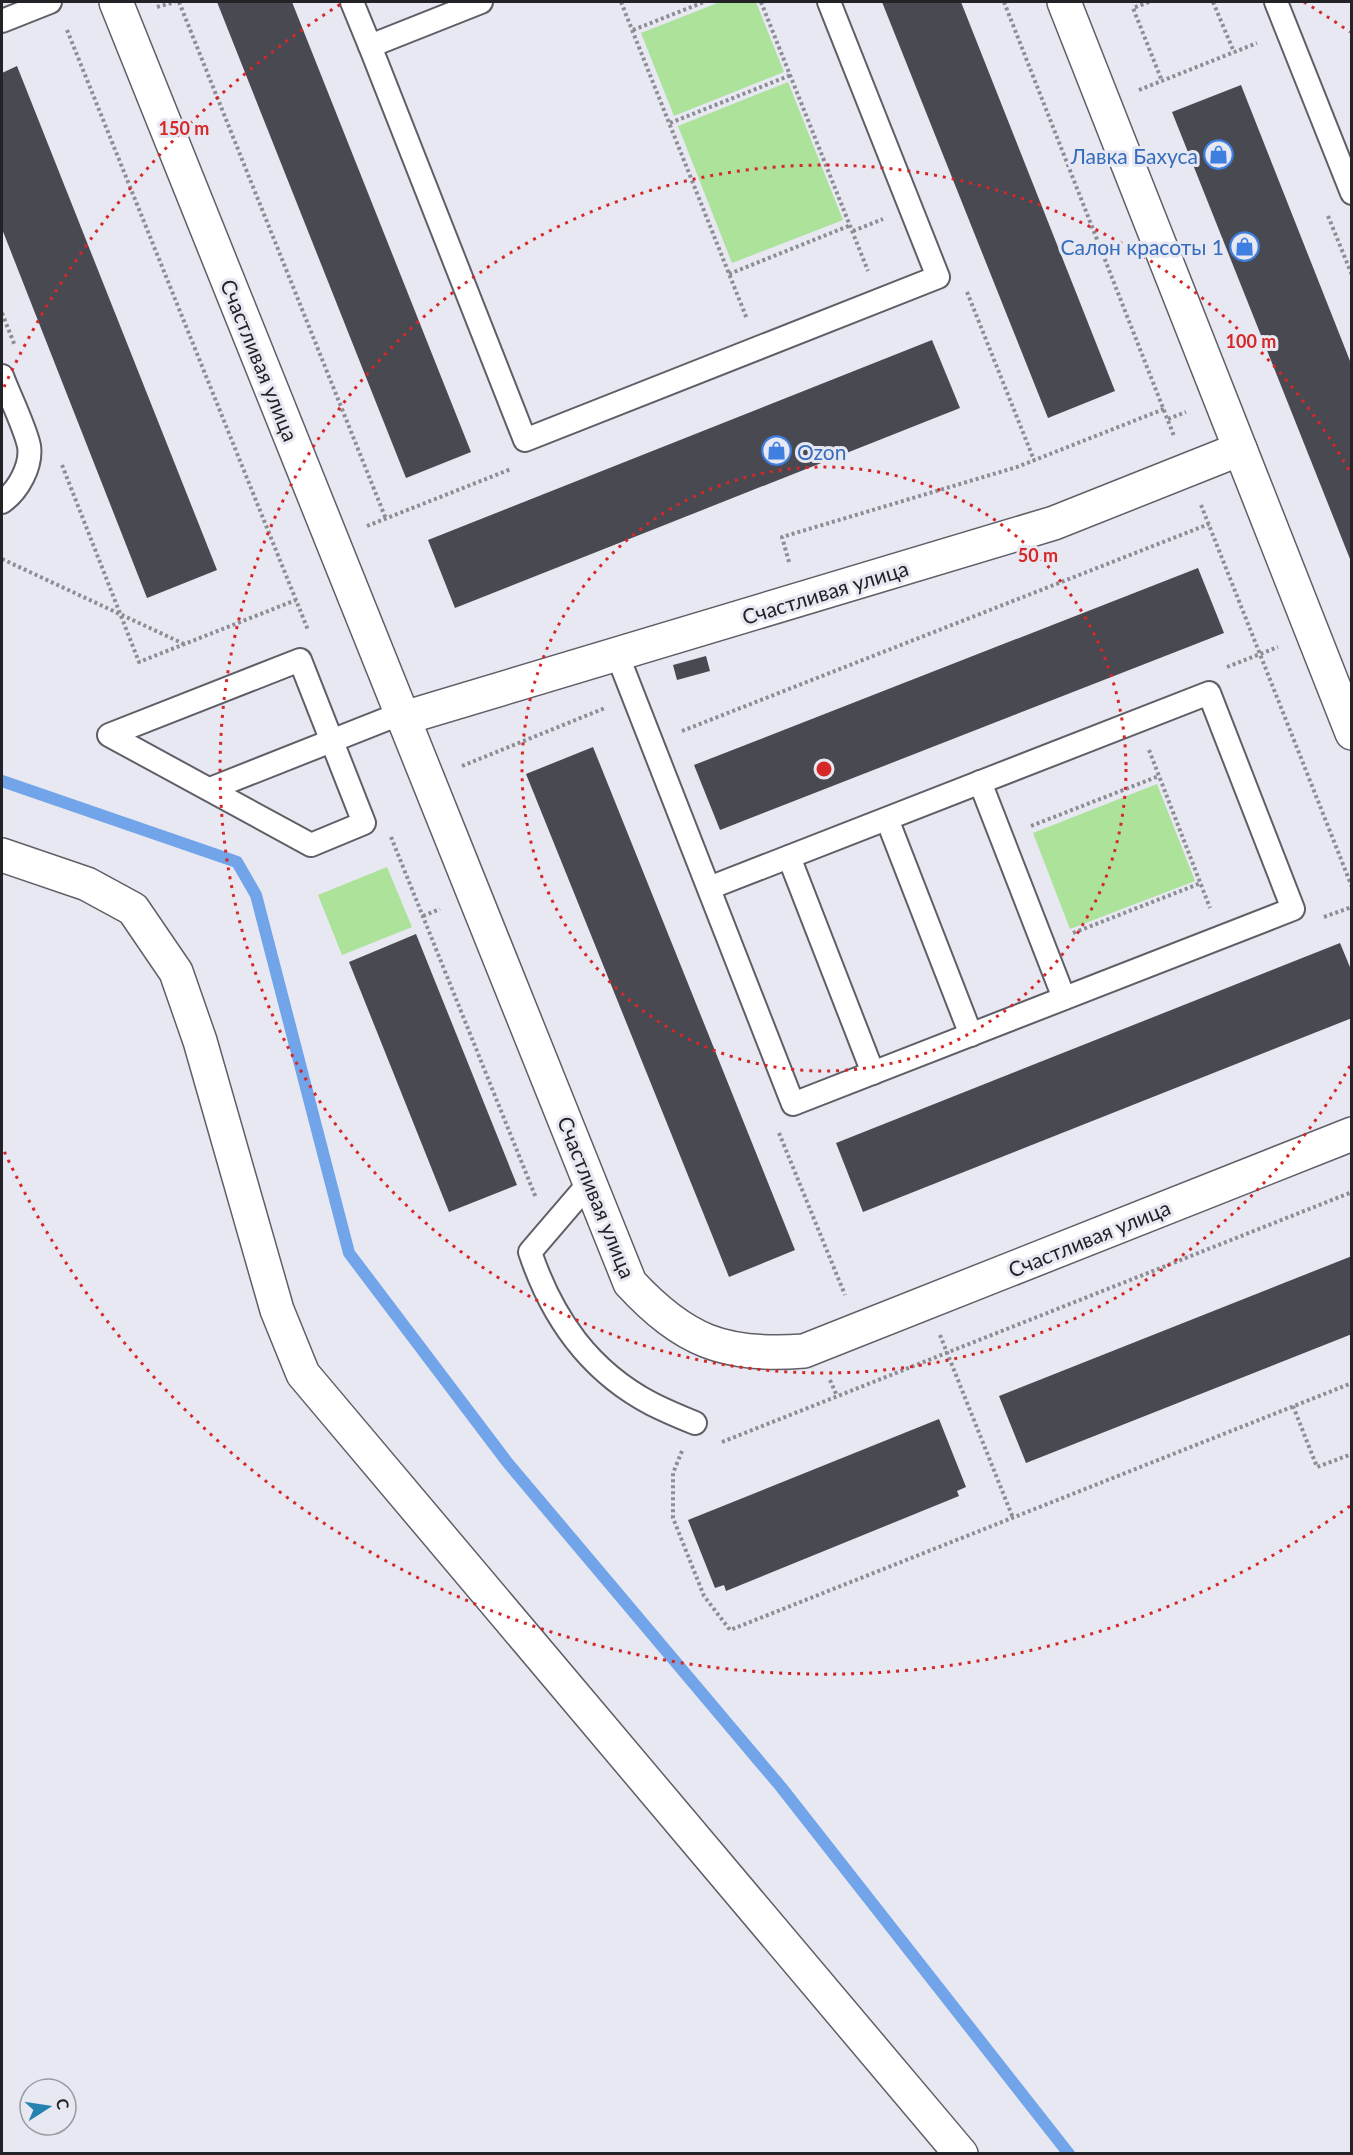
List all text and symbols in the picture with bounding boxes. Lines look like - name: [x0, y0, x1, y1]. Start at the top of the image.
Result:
- text: 150 m: [159, 117, 209, 139]
- shop icon: Лавка Бахуса: [1203, 139, 1235, 171]
- place label: Лавка Бахуса: [1070, 143, 1198, 168]
- shop icon: Салон красоты 1: [1229, 230, 1261, 262]
- place label: Салон красоты 1: [1060, 234, 1224, 259]
- street label: Счастливая улица: [216, 275, 304, 445]
- text: 100 m: [1226, 330, 1276, 352]
- shop icon: Ozon: [760, 435, 792, 467]
- place label: Ozon: [797, 439, 847, 464]
- text: 50 m: [1018, 544, 1058, 566]
- street label: Счастливая улица: [739, 555, 911, 629]
- centre of rings: [814, 759, 834, 779]
- street label: Счастливая улица: [553, 1112, 641, 1282]
- street label: Счастливая улица: [1004, 1194, 1174, 1282]
- north arrow: [18, 2077, 78, 2137]
- text: С: [53, 2097, 74, 2111]

